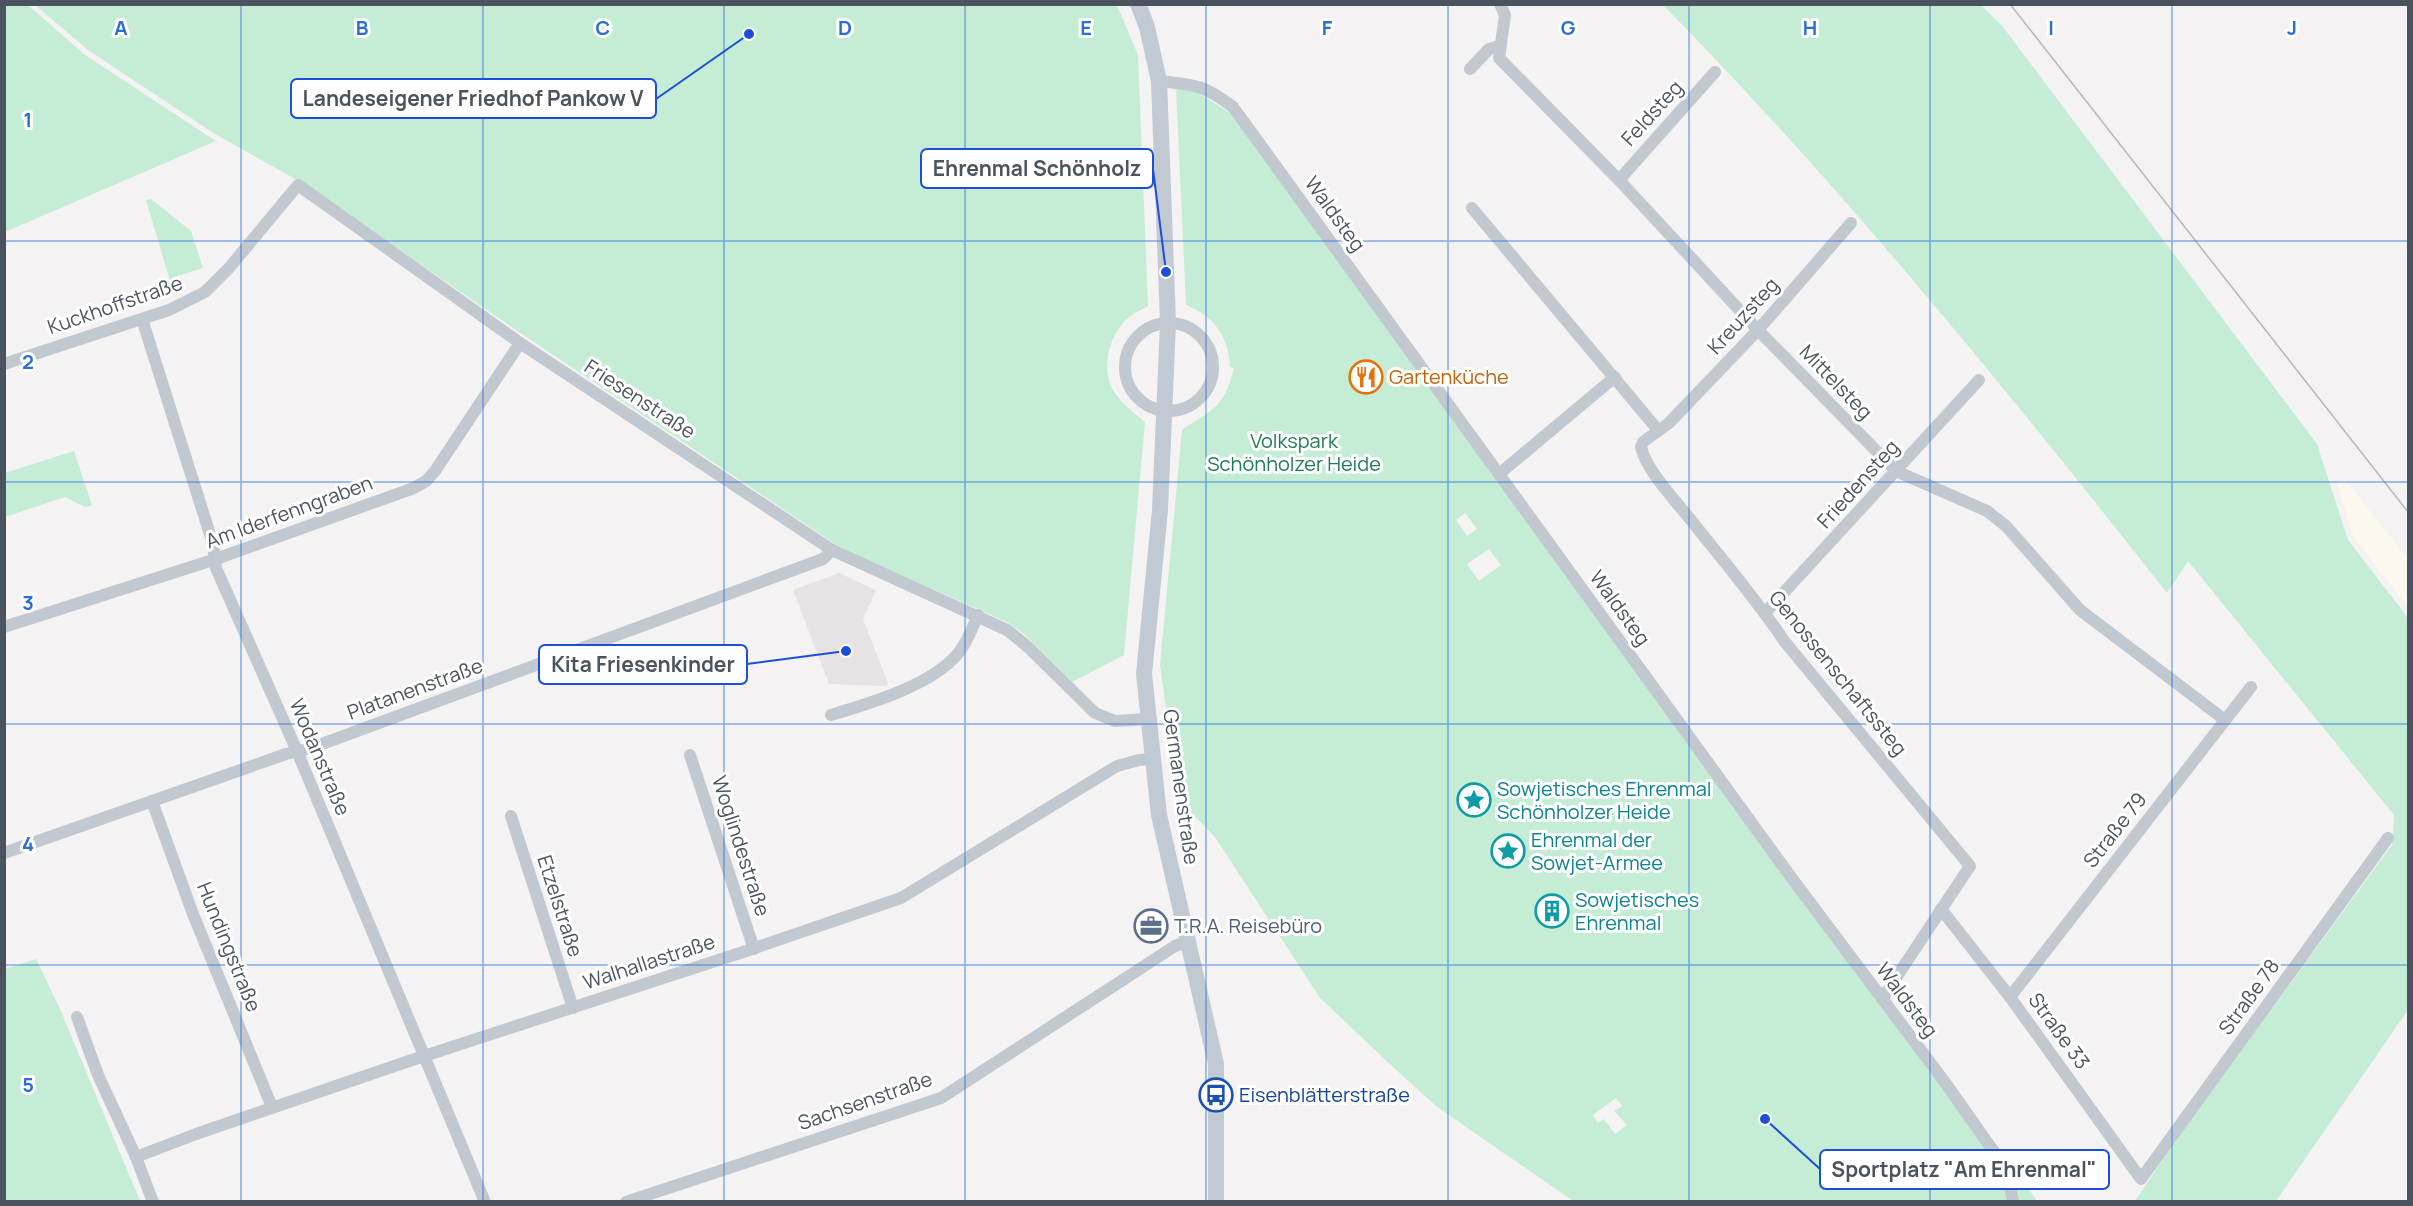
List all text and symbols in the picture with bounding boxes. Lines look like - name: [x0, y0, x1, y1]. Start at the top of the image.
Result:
- text: A: [114, 14, 128, 41]
- text: B: [356, 14, 369, 41]
- text: C: [596, 14, 610, 41]
- text: D: [838, 14, 852, 41]
- text: E: [1080, 14, 1092, 41]
- text: F: [1322, 14, 1333, 41]
- text: G: [1561, 14, 1576, 41]
- text: H: [1803, 14, 1817, 41]
- text: I: [2048, 14, 2054, 41]
- text: J: [2287, 14, 2297, 41]
- street label: Feldsteg: [1615, 74, 1688, 151]
- callout: Landeseigener Friedhof Pankow V: [291, 79, 656, 118]
- text: Landeseigener Friedhof Pankow V: [303, 84, 644, 112]
- text: 1: [24, 106, 32, 133]
- callout: Ehrenmal Schönholz: [921, 149, 1153, 188]
- text: Ehrenmal Schönholz: [933, 154, 1141, 182]
- street label: Waldsteg: [1299, 171, 1372, 257]
- street label: Kuckhoffstraße: [44, 269, 186, 340]
- street label: Kreuzsteg: [1701, 271, 1784, 360]
- street label: Mittelsteg: [1794, 338, 1879, 425]
- text: 2: [22, 348, 34, 375]
- street label: Friesenstraße: [579, 353, 701, 445]
- restaurant icon: Gartenküche: [1348, 359, 1384, 395]
- place label: Gartenküche: [1389, 363, 1509, 390]
- park label: Volkspark Schönholzer Heide: [1207, 427, 1381, 477]
- street label: Friedensteg: [1811, 434, 1905, 534]
- street label: Am Iderfenngraben: [202, 469, 376, 554]
- street label: Waldsteg: [1584, 565, 1657, 651]
- street label: Genossenschaftssteg: [1763, 584, 1913, 761]
- text: 3: [22, 589, 34, 616]
- callout: Kita Friesenkinder: [539, 645, 747, 684]
- text: Kita Friesenkinder: [551, 650, 735, 678]
- street label: Platanenstraße: [343, 652, 486, 726]
- street label: Wodanstraße: [284, 694, 357, 819]
- street label: Germanenstraße: [1157, 708, 1206, 866]
- street label: Woglindestraße: [706, 772, 777, 919]
- place label: Sowjetisches Ehrenmal Schönholzer Heide: [1497, 775, 1711, 825]
- place icon: Sowjetisches Ehrenmal Schönholzer Heide: [1456, 782, 1492, 818]
- street label: Straße 79: [2077, 787, 2152, 873]
- place label: Ehrenmal der Sowjet-Armee: [1531, 826, 1663, 876]
- text: 4: [22, 830, 34, 857]
- place icon: Ehrenmal der Sowjet-Armee: [1490, 833, 1526, 869]
- street label: Etzelstraße: [531, 851, 590, 960]
- street label: Hundingstraße: [191, 878, 268, 1016]
- place label: Sowjetisches Ehrenmal: [1575, 886, 1699, 936]
- building icon: Sowjetisches Ehrenmal: [1534, 893, 1570, 929]
- office icon: T.R.A. Reisebüro: [1133, 908, 1169, 944]
- place label: T.R.A. Reisebüro: [1174, 912, 1322, 939]
- street label: Walhallastraße: [579, 927, 718, 996]
- street label: Straße 78: [2212, 953, 2285, 1040]
- street label: Waldsteg: [1870, 957, 1944, 1043]
- street label: Straße 33: [2023, 987, 2096, 1074]
- street label: Sachsenstraße: [794, 1065, 936, 1136]
- text: 5: [22, 1071, 34, 1098]
- bus stop icon: Eisenblätterstraße: [1198, 1077, 1234, 1113]
- place label: Eisenblätterstraße: [1239, 1081, 1410, 1108]
- callout: Sportplatz "Am Ehrenmal": [1820, 1150, 2109, 1189]
- text: Sportplatz "Am Ehrenmal": [1831, 1155, 2097, 1183]

